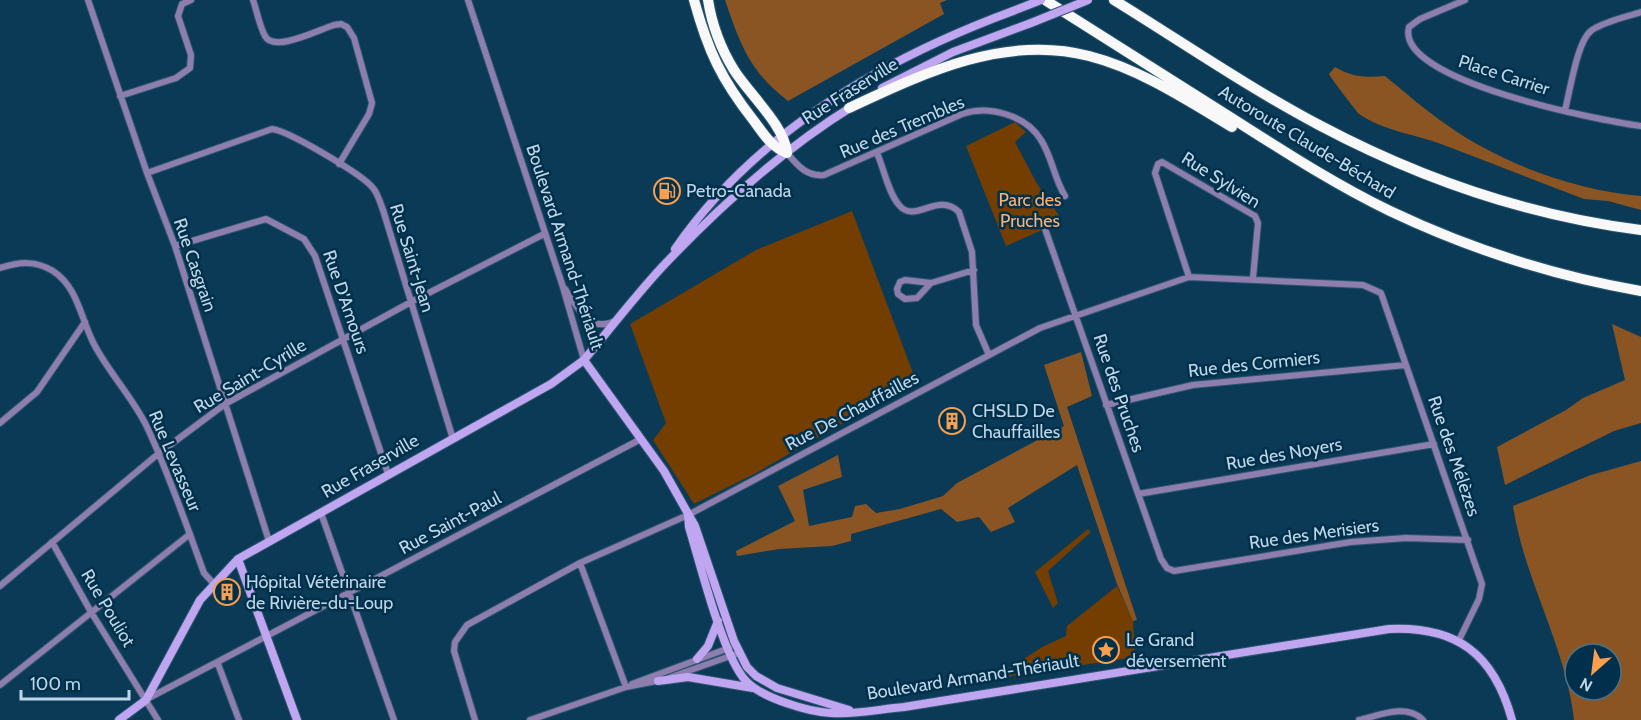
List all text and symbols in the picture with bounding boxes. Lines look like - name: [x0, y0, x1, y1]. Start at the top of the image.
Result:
- street label: Place Carrier: [1456, 50, 1553, 100]
- street label: Rue Fraserville: [798, 53, 902, 129]
- street label: Autoroute Claude-Béchard: [1215, 80, 1399, 204]
- street label: Rue des Trembles: [836, 91, 968, 163]
- street label: Boulevard Armand-Thériault: [521, 142, 609, 352]
- street label: Rue Sylvien: [1178, 147, 1264, 213]
- fuel station icon: Petro-Canada: [652, 176, 682, 206]
- place label: Petro-Canada: [686, 180, 792, 202]
- park label: Parc des Pruches: [998, 189, 1062, 232]
- street label: Rue Saint-Jean: [385, 201, 439, 315]
- street label: Rue Casgrain: [169, 215, 221, 315]
- street label: Rue D'Amours: [318, 247, 374, 357]
- street label: Rue des Pruches: [1088, 331, 1150, 455]
- street label: Rue Saint-Cyrille: [190, 334, 310, 418]
- street label: Rue des Cormiers: [1187, 346, 1321, 382]
- street label: Rue De Chauffailles: [782, 367, 922, 455]
- street label: Rue des Mélèzes: [1423, 393, 1485, 519]
- place label: CHSLD De Chauffailles: [972, 400, 1060, 443]
- building icon: CHSLD De Chauffailles: [937, 406, 967, 436]
- street label: Rue Levasseur: [144, 407, 206, 515]
- street label: Rue Fraserville: [317, 429, 423, 503]
- street label: Rue des Noyers: [1224, 433, 1344, 475]
- street label: Rue Saint-Paul: [395, 487, 505, 559]
- street label: Rue des Merisiers: [1248, 514, 1380, 554]
- street label: Rue Pouliot: [76, 565, 140, 651]
- place label: Hôpital Vétérinaire de Rivière-du-Loup: [246, 571, 393, 614]
- building icon: Hôpital Vétérinaire de Rivière-du-Loup: [212, 577, 242, 607]
- place label: Le Grand déversement: [1126, 629, 1226, 672]
- place icon: Le Grand déversement: [1091, 635, 1121, 665]
- north arrow: [1563, 642, 1623, 702]
- street label: Boulevard Armand-Thériault: [865, 649, 1081, 705]
- scale bar: [21, 663, 129, 701]
- text: 100 m: [30, 673, 81, 695]
- text: N: [1577, 674, 1596, 696]

